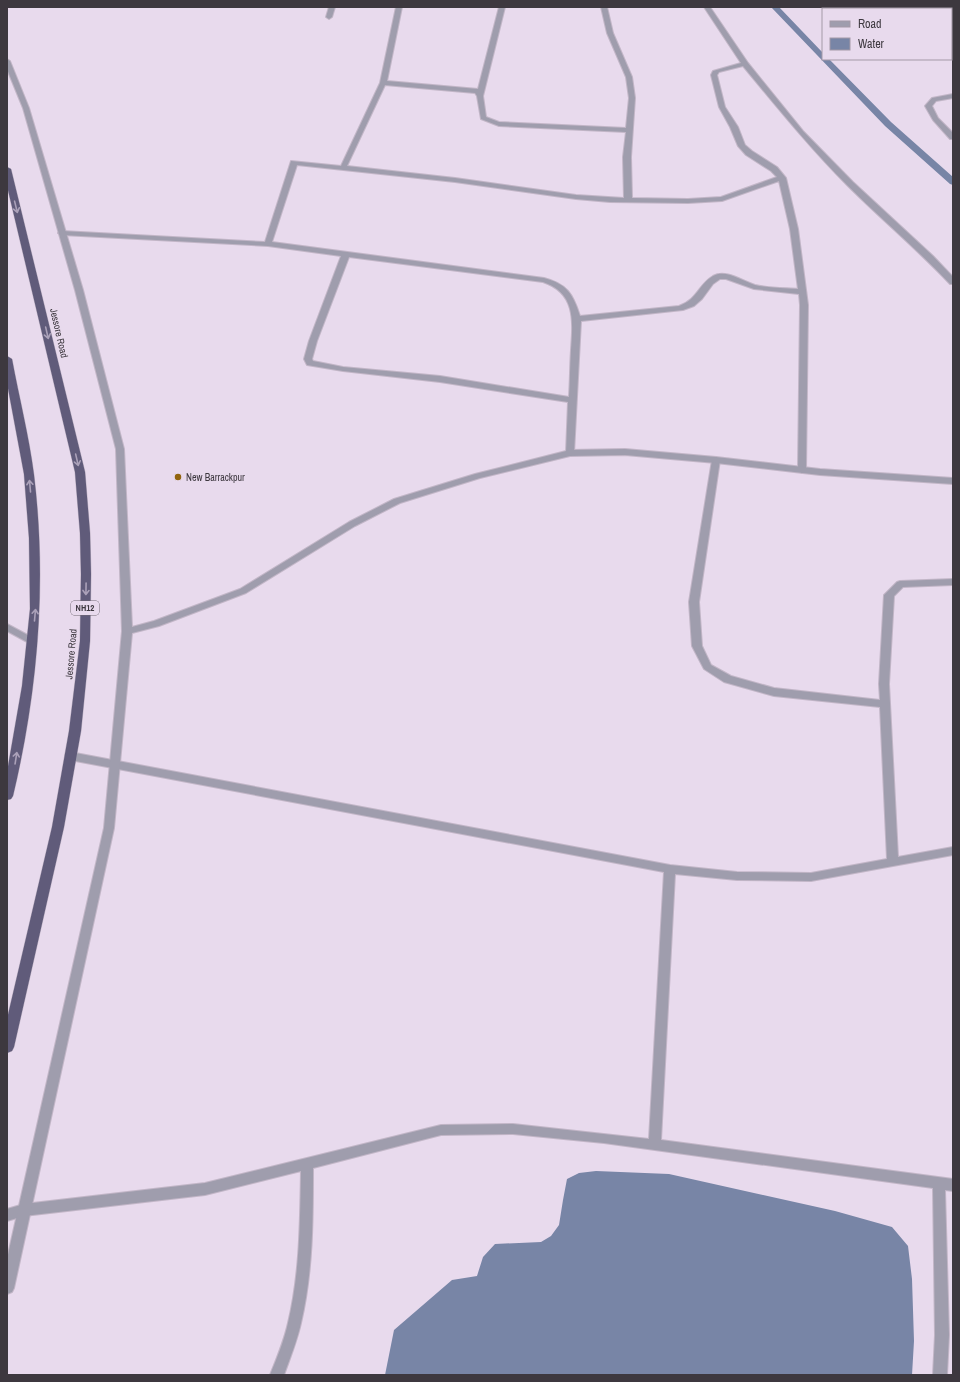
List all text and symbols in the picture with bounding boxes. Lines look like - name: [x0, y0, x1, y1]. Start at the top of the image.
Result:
- legend: [822, 8, 952, 60]
- text: Road: [858, 16, 882, 32]
- text: Water: [858, 36, 885, 52]
- one-way arrow: [13, 200, 21, 213]
- street label: Jessore Road: [47, 307, 71, 359]
- one-way arrow: [44, 326, 51, 339]
- one-way arrow: [74, 453, 82, 466]
- place label: New Barrackpur: [186, 471, 245, 484]
- marker: New Barrackpur: [173, 472, 183, 482]
- one-way arrow: [27, 480, 34, 493]
- one-way arrow: [82, 582, 90, 595]
- road number: NH12: [71, 601, 99, 615]
- one-way arrow: [31, 609, 38, 622]
- street label: Jessore Road: [62, 628, 80, 680]
- one-way arrow: [12, 752, 20, 765]

